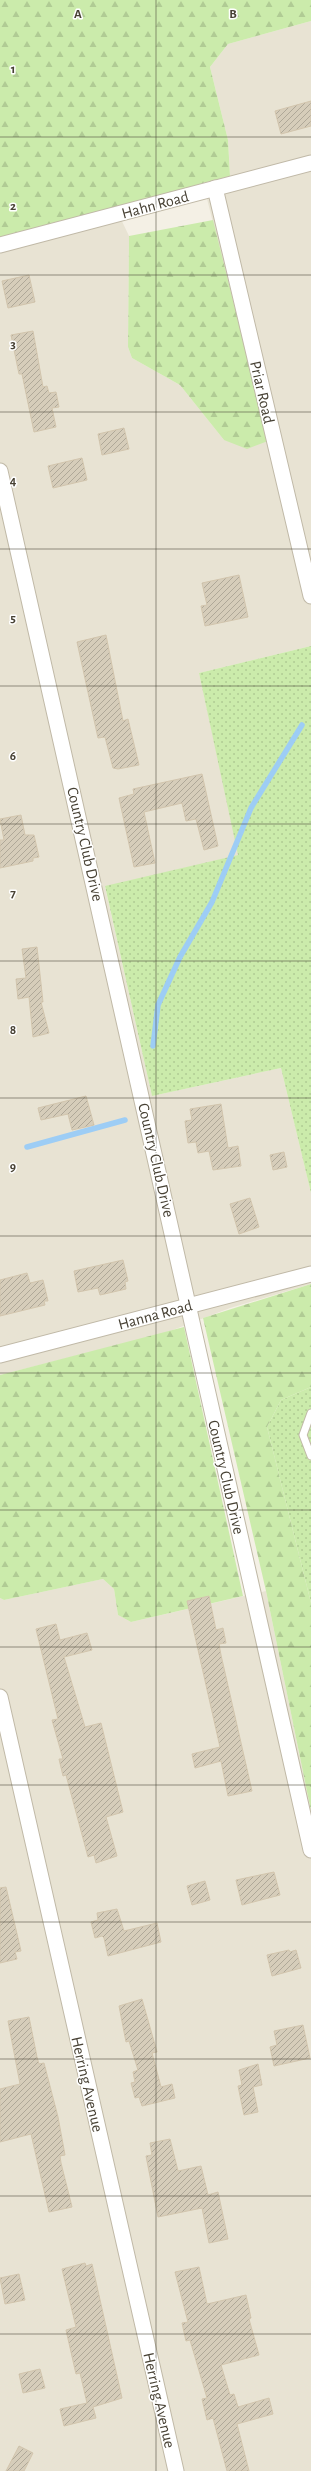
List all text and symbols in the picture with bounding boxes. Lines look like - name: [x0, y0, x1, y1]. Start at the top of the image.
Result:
- text: A: [74, 8, 82, 21]
- text: B: [229, 8, 237, 21]
- text: 1: [11, 63, 15, 76]
- street label: Hahn Road: [120, 188, 191, 222]
- text: 2: [10, 200, 16, 213]
- text: 3: [10, 338, 16, 351]
- street label: Priar Road: [247, 359, 277, 425]
- text: 4: [10, 475, 17, 488]
- text: 5: [10, 612, 16, 625]
- text: 6: [10, 750, 16, 763]
- street label: Country Club Drive: [63, 786, 106, 903]
- text: 7: [10, 887, 16, 900]
- text: 8: [10, 1024, 16, 1037]
- street label: Country Club Drive: [134, 1102, 177, 1219]
- text: 9: [10, 1161, 16, 1174]
- street label: Hanna Road: [116, 1297, 194, 1333]
- street label: Country Club Drive: [204, 1419, 247, 1536]
- street label: Herring Avenue: [68, 2035, 106, 2134]
- street label: Herring Avenue: [140, 2351, 178, 2450]

